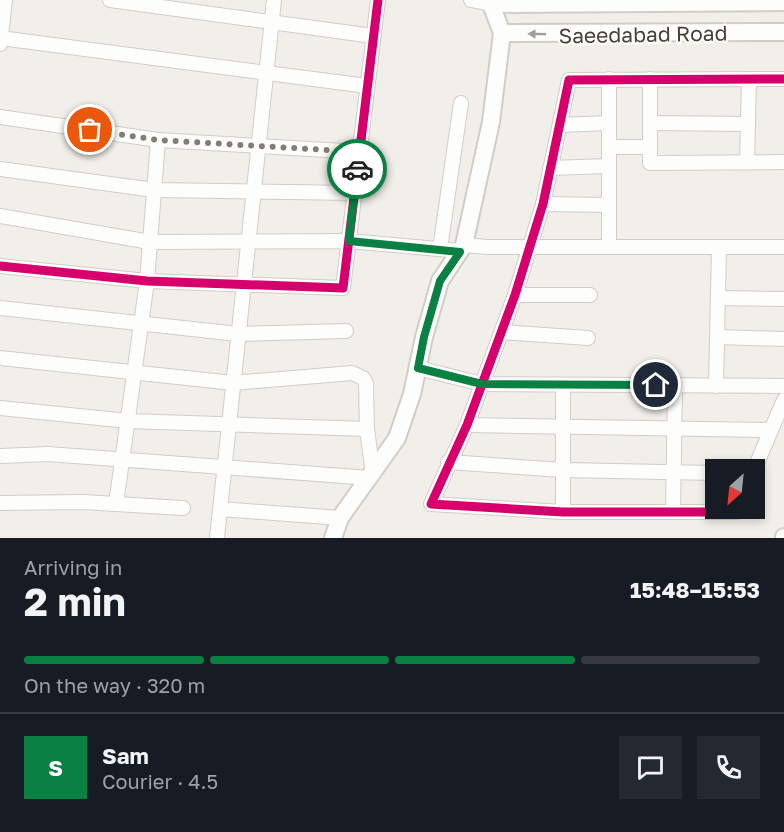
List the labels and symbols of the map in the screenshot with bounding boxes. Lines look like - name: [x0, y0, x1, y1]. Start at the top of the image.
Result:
- street label: Saeedabad Road: [558, 20, 728, 48]
- one-way arrow: [527, 30, 546, 39]
- pin: [64, 104, 115, 155]
- courier: [327, 139, 387, 199]
- pin: [630, 359, 681, 410]
- north arrow: [705, 459, 765, 519]

